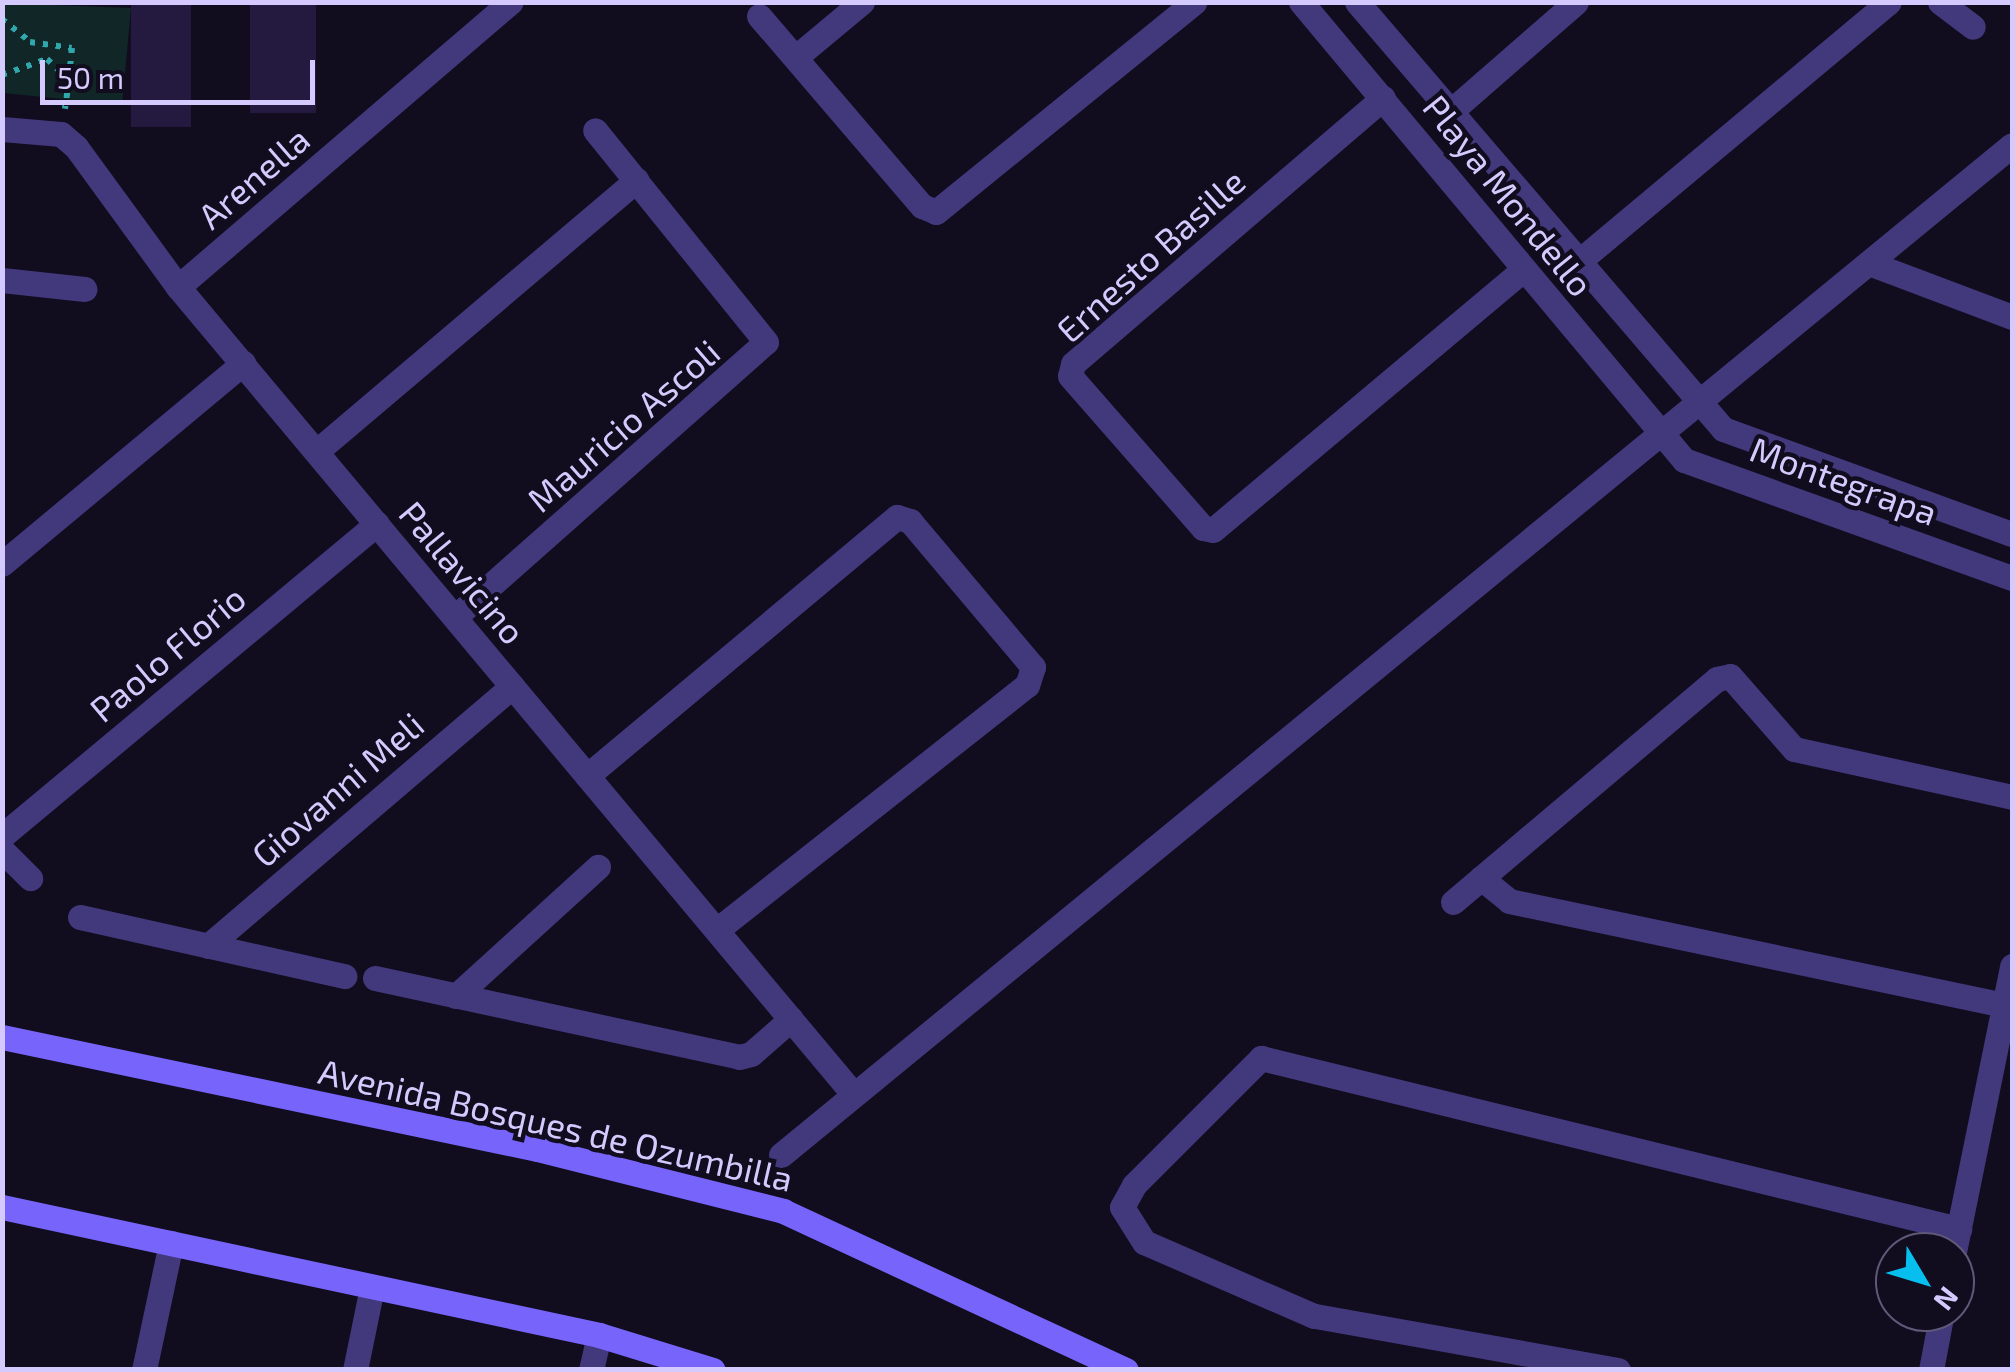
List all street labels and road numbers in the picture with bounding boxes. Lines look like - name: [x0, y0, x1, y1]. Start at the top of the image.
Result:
- street label: Playa Mondello: [1415, 86, 1603, 304]
- street label: Arenella: [189, 117, 317, 237]
- street label: Ernesto Basille: [1047, 160, 1253, 350]
- street label: Mauricio Ascoli: [518, 330, 728, 520]
- street label: Montegrapa: [1745, 427, 1943, 533]
- street label: Pallavicino: [391, 492, 535, 652]
- street label: Paolo Florio: [81, 576, 253, 730]
- street label: Giovanni Meli: [243, 703, 431, 875]
- street label: Avenida Bosques de Ozumbilla: [315, 1049, 797, 1199]

